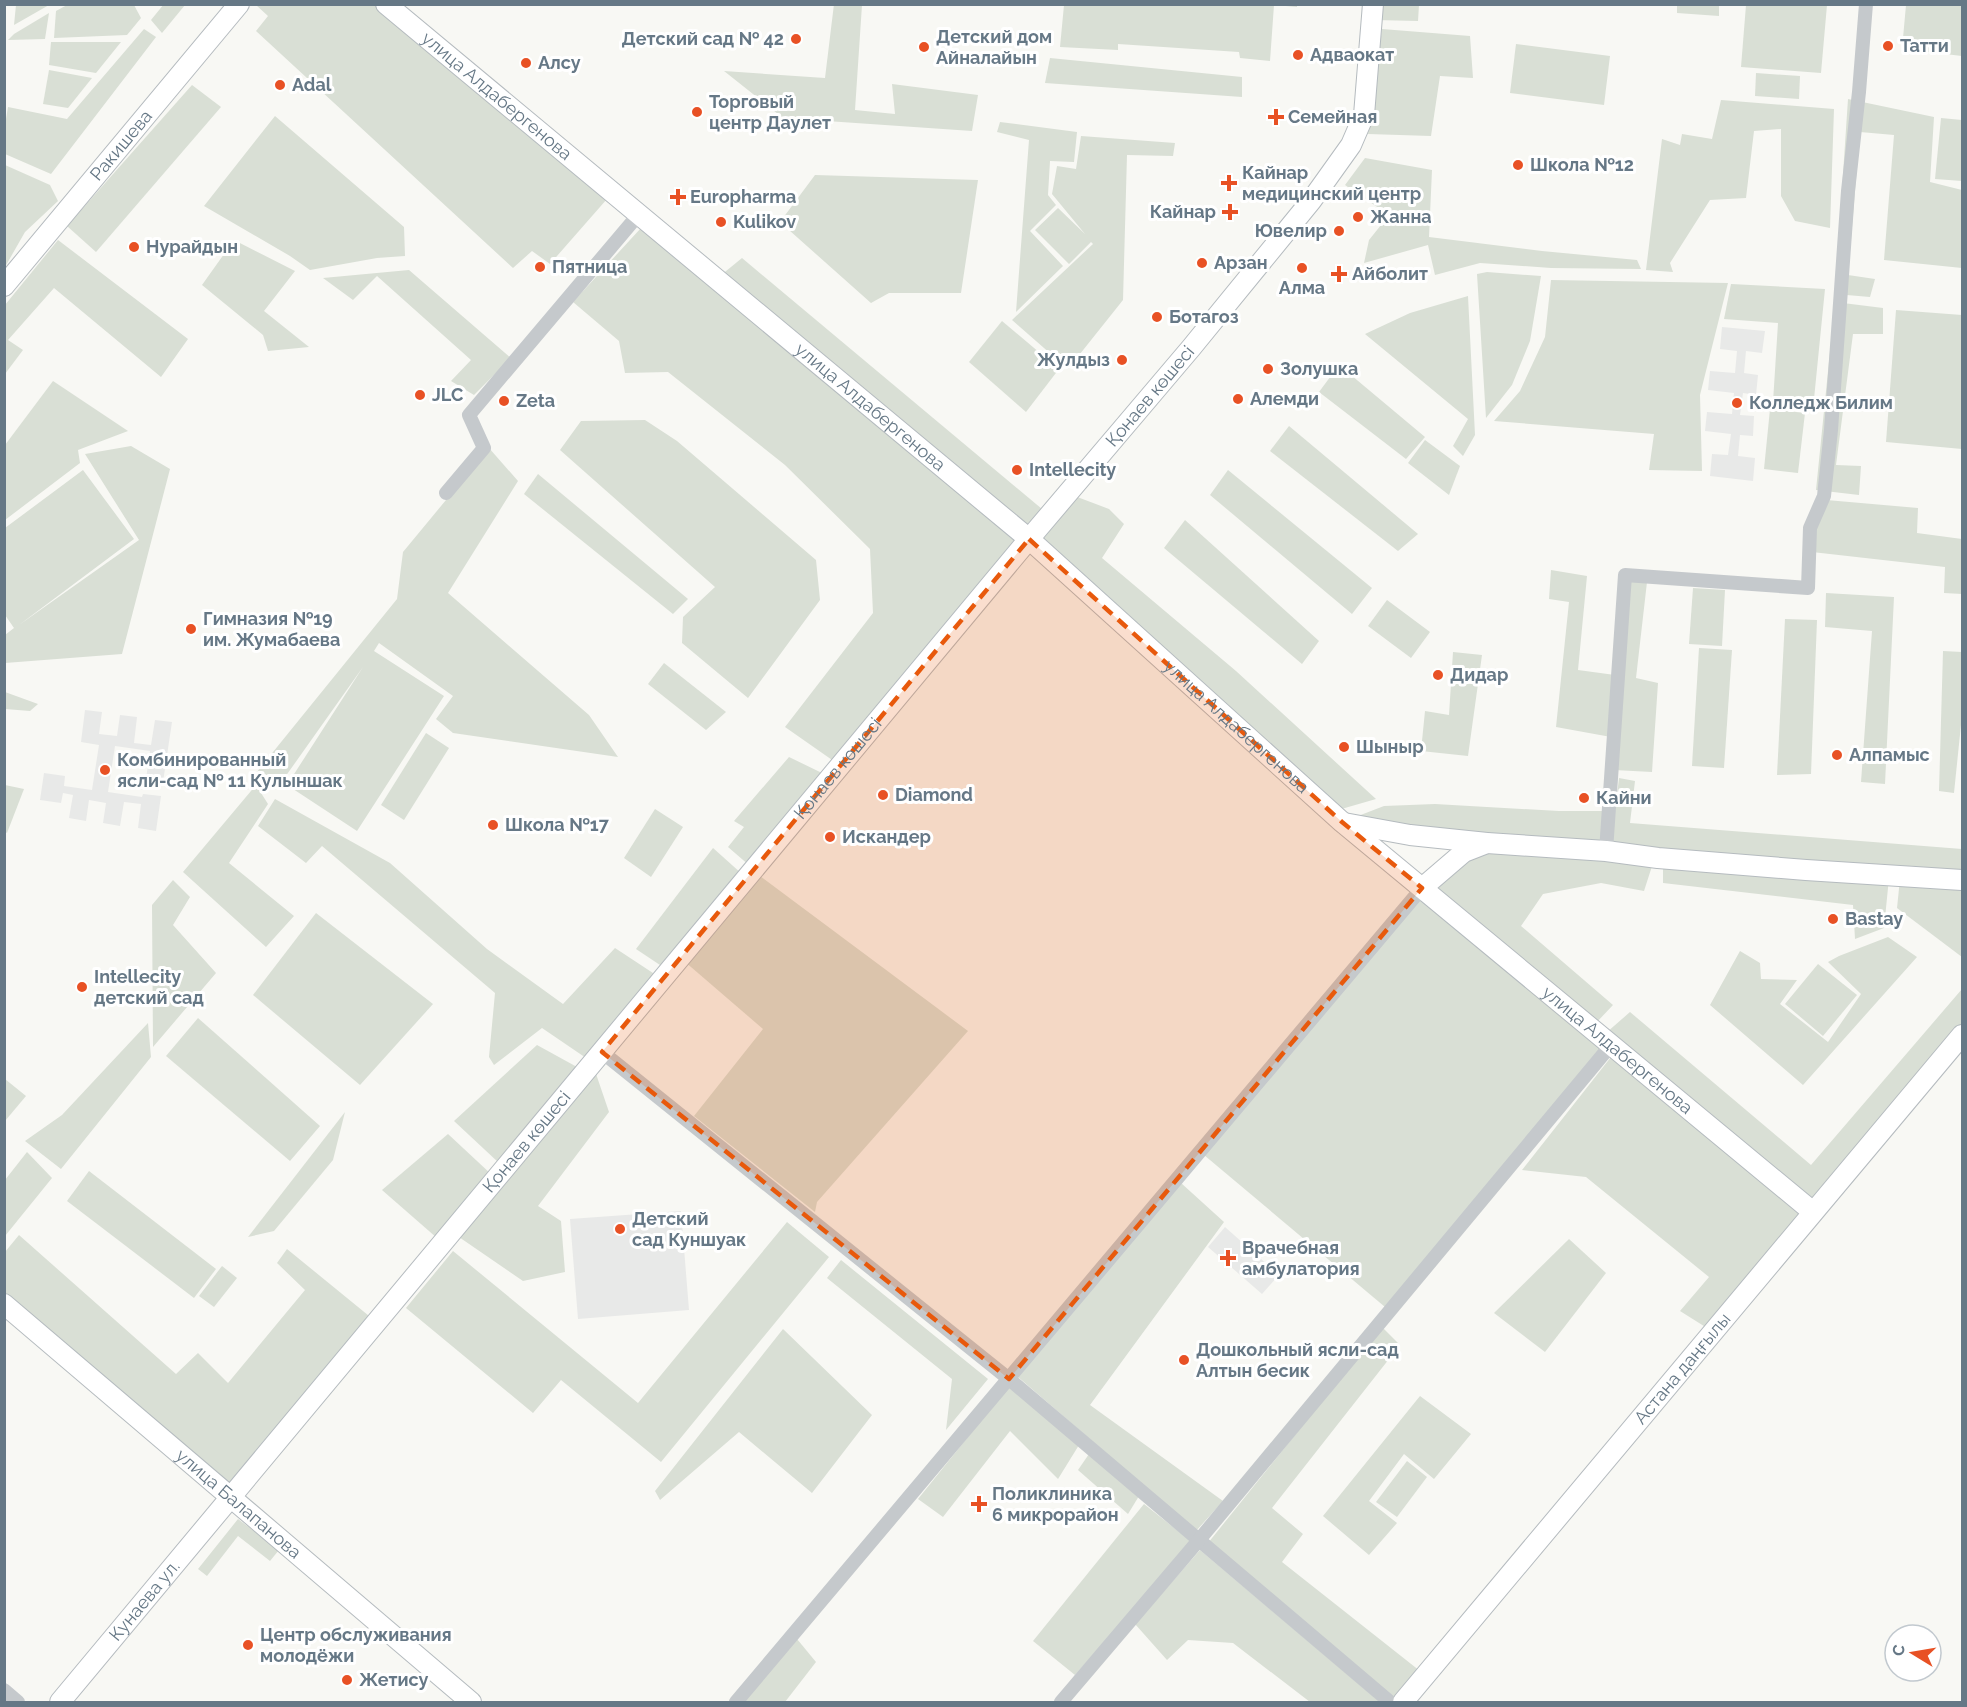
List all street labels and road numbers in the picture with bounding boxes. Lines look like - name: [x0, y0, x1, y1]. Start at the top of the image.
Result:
- street label: улица Алдабергенова: [418, 27, 576, 164]
- street label: Ракишева: [85, 106, 156, 185]
- street label: улица Алдабергенова: [791, 338, 950, 475]
- street label: Қонаев көшесі: [1101, 341, 1198, 451]
- street label: улица Алдабергенова: [1160, 655, 1314, 797]
- street label: Қонаев көшесі: [789, 713, 886, 823]
- street label: улица Алдабергенова: [1538, 981, 1697, 1118]
- street label: Қонаев көшесі: [478, 1087, 575, 1197]
- street label: Астана даңғылы: [1629, 1308, 1735, 1428]
- street label: улица Балапанова: [172, 1444, 306, 1563]
- street label: Кунаева ул.: [105, 1556, 184, 1645]

